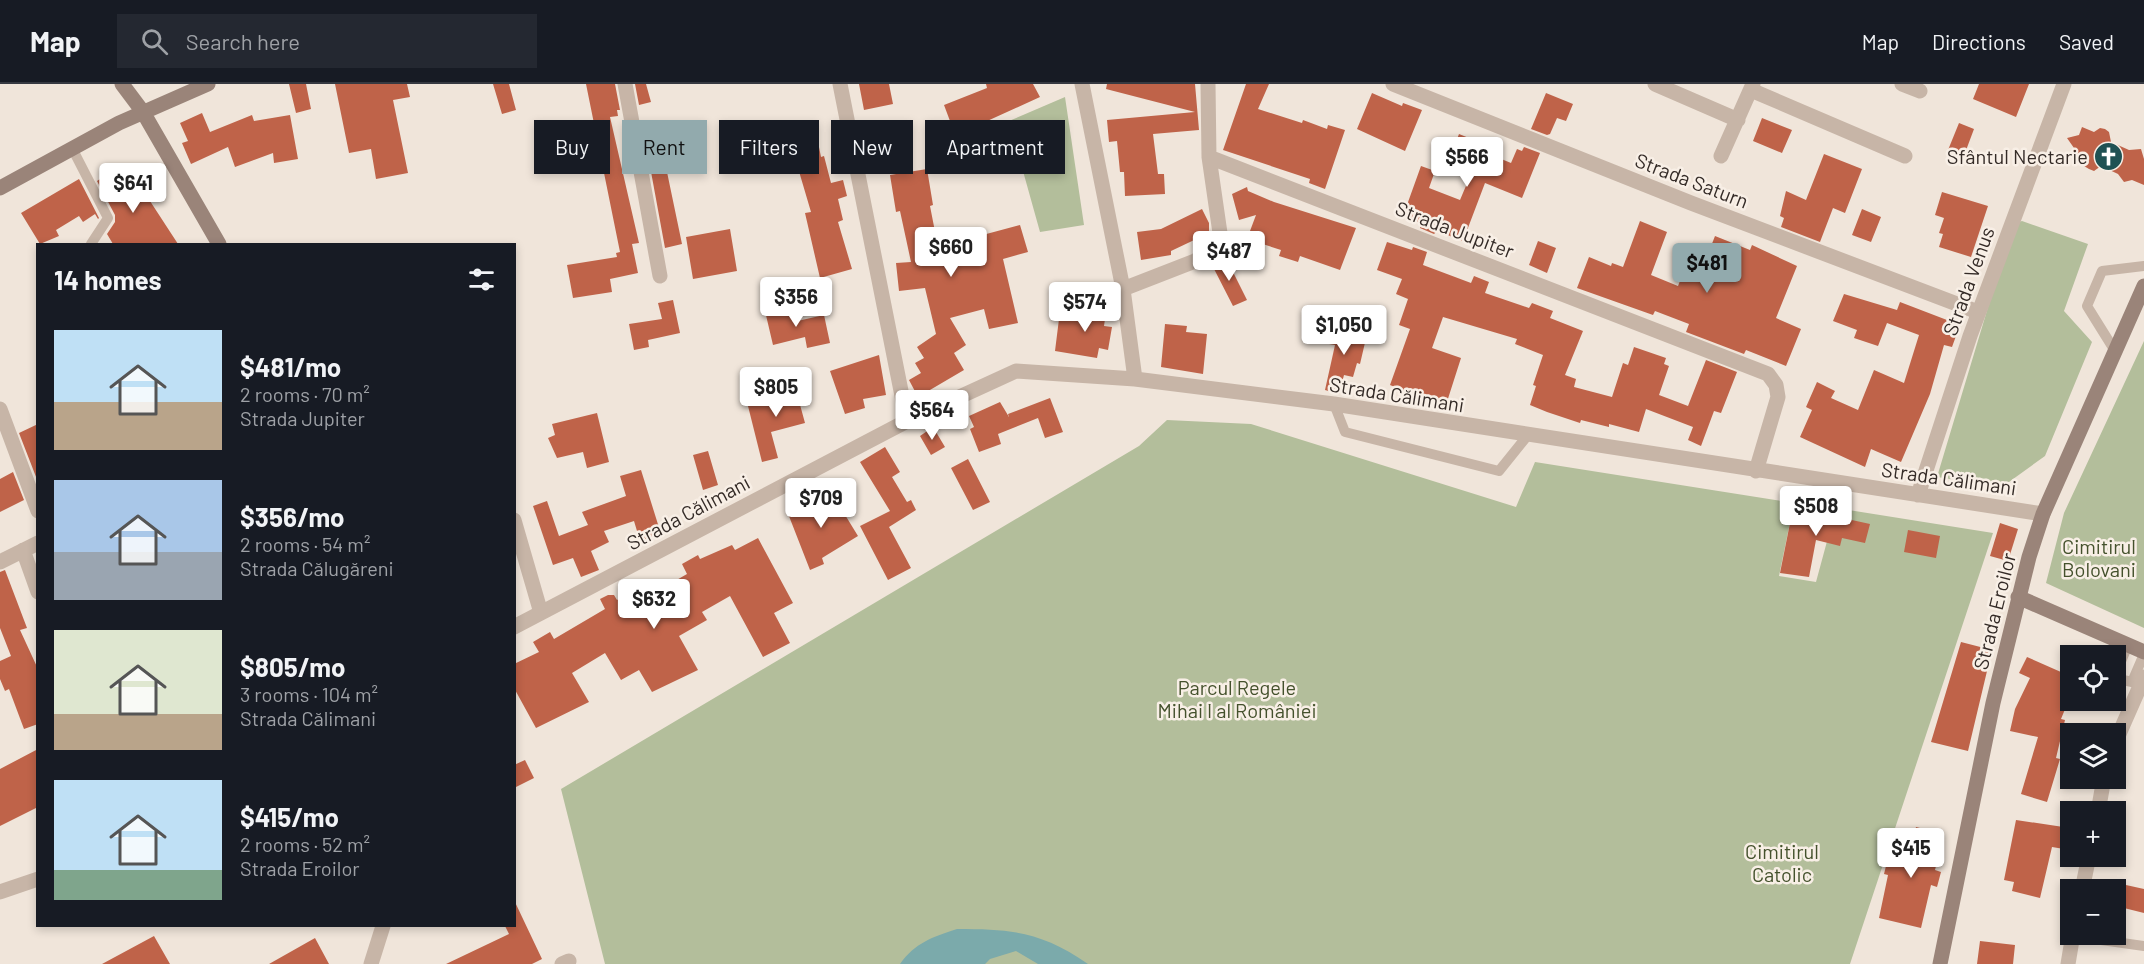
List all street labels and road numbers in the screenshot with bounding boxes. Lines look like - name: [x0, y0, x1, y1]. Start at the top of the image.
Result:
- street label: Strada Saturn: [1632, 147, 1752, 213]
- street label: Strada Jupiter: [1392, 195, 1518, 263]
- street label: Strada Venus: [1937, 223, 1999, 339]
- street label: Strada Călimani: [1328, 372, 1466, 416]
- street label: Strada Călimani: [1880, 457, 2018, 499]
- street label: Strada Călimani: [622, 469, 754, 555]
- street label: Strada Eroilor: [1968, 550, 2020, 672]

